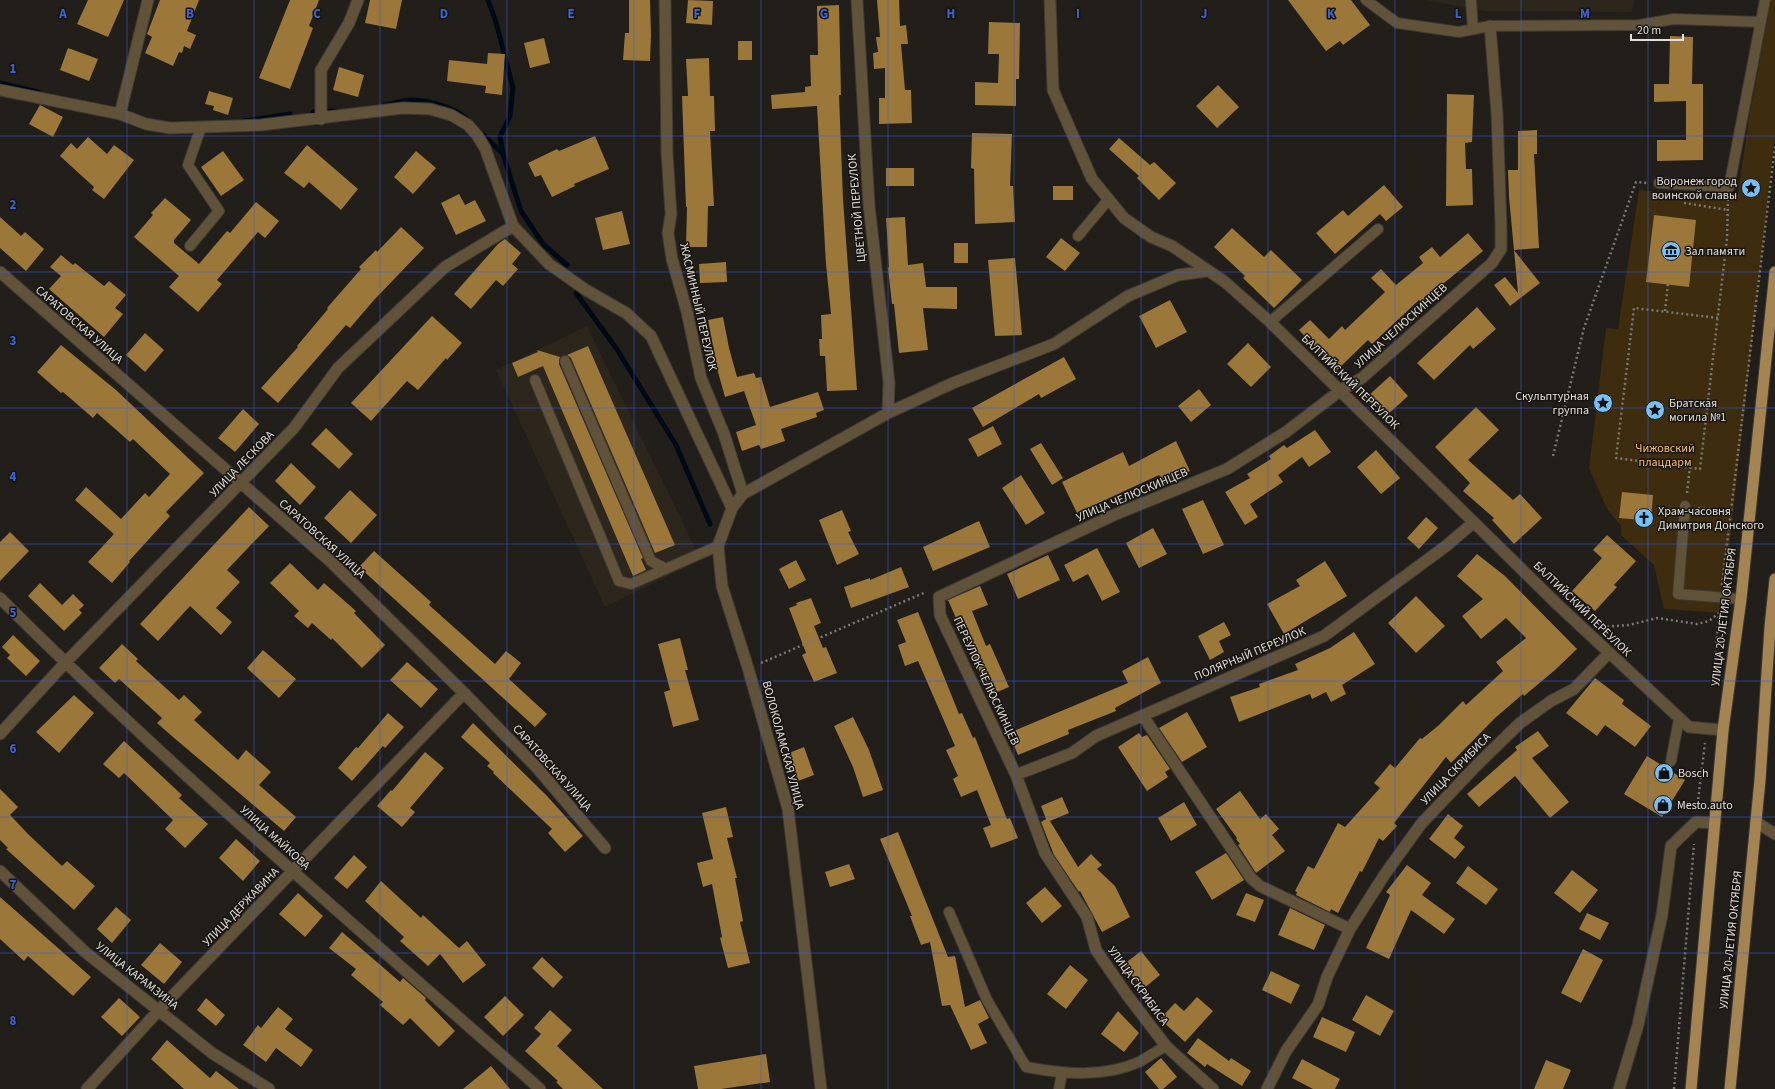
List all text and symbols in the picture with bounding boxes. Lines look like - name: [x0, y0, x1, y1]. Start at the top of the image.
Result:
- text: A: [58, 5, 67, 23]
- text: B: [186, 5, 194, 23]
- text: C: [313, 5, 321, 23]
- text: D: [440, 5, 448, 23]
- text: E: [567, 5, 575, 23]
- text: F: [694, 5, 701, 23]
- text: G: [820, 5, 828, 23]
- text: H: [947, 5, 955, 23]
- text: I: [1076, 5, 1080, 23]
- text: J: [1201, 5, 1207, 23]
- text: K: [1327, 5, 1336, 23]
- text: L: [1455, 5, 1462, 23]
- text: M: [1580, 5, 1590, 23]
- scale bar: [1631, 16, 1683, 42]
- text: 20 m: [1637, 22, 1661, 39]
- text: 1: [10, 60, 17, 78]
- street label: ЦВЕТНОЙ ПЕРЕУЛОК: [844, 153, 870, 263]
- place label: Воронеж город воинской славы: [1652, 173, 1738, 204]
- place icon: Воронеж город воинской славы: [1740, 177, 1762, 199]
- text: 2: [10, 196, 17, 214]
- museum icon: Зал памяти: [1660, 240, 1682, 262]
- street label: ЖАСМИННЫЙ ПЕРЕУЛОК: [675, 242, 721, 372]
- place label: Зал памяти: [1685, 243, 1745, 260]
- street label: УЛИЦА ЧЕЛЮСКИНЦЕВ: [1351, 280, 1451, 372]
- street label: САРАТОВСКАЯ УЛИЦА: [31, 282, 127, 368]
- street label: БАЛТИЙСКИЙ ПЕРЕУЛОК: [1297, 331, 1403, 433]
- text: 3: [10, 332, 17, 350]
- place label: Скульптурная группа: [1515, 388, 1589, 419]
- place icon: Скульптурная группа: [1592, 392, 1614, 414]
- place label: Братская могила №1: [1669, 395, 1726, 426]
- place icon: Братская могила №1: [1644, 399, 1666, 421]
- street label: УЛИЦА ЛЕСКОВА: [206, 427, 279, 501]
- park label: Чижовский плацдарм: [1635, 440, 1695, 471]
- street label: УЛИЦА ЧЕЛЮСКИНЦЕВ: [1073, 464, 1191, 526]
- text: 4: [10, 468, 17, 486]
- street label: САРАТОВСКАЯ УЛИЦА: [275, 495, 369, 583]
- place label: Храм-часовня Димитрия Донского: [1658, 503, 1764, 534]
- church icon: Храм-часовня Димитрия Донского: [1633, 507, 1655, 529]
- street label: УЛИЦА 20-ЛЕТИЯ ОКТЯБРЯ: [1707, 547, 1741, 687]
- street label: БАЛТИЙСКИЙ ПЕРЕУЛОК: [1529, 558, 1635, 660]
- text: 5: [10, 604, 17, 622]
- street label: ПЕРЕУЛОК ЧЕЛЮСКИНЦЕВ: [949, 614, 1023, 748]
- street label: ПОЛЯРНЫЙ ПЕРЕУЛОК: [1192, 623, 1308, 685]
- street label: ВОЛОКОЛАМСКАЯ УЛИЦА: [758, 679, 808, 812]
- street label: САРАТОВСКАЯ УЛИЦА: [508, 721, 596, 815]
- street label: УЛИЦА СКРИБИСА: [1417, 729, 1495, 809]
- text: 6: [10, 740, 17, 758]
- shop icon: Bosch: [1653, 762, 1675, 784]
- place label: Bosch: [1678, 765, 1709, 782]
- shop icon: Mesto.auto: [1652, 794, 1674, 816]
- place label: Mesto.auto: [1677, 797, 1733, 814]
- street label: УЛИЦА МАЙКОВА: [236, 802, 314, 874]
- street label: УЛИЦА ДЕРЖАВИНА: [199, 863, 284, 950]
- street label: УЛИЦА 20-ЛЕТИЯ ОКТЯБРЯ: [1715, 870, 1747, 1010]
- text: 7: [10, 876, 17, 894]
- street label: УЛИЦА КАРАМЗИНА: [92, 938, 183, 1014]
- street label: УЛИЦА СКРИБИСА: [1103, 943, 1173, 1029]
- text: 8: [10, 1012, 17, 1030]

